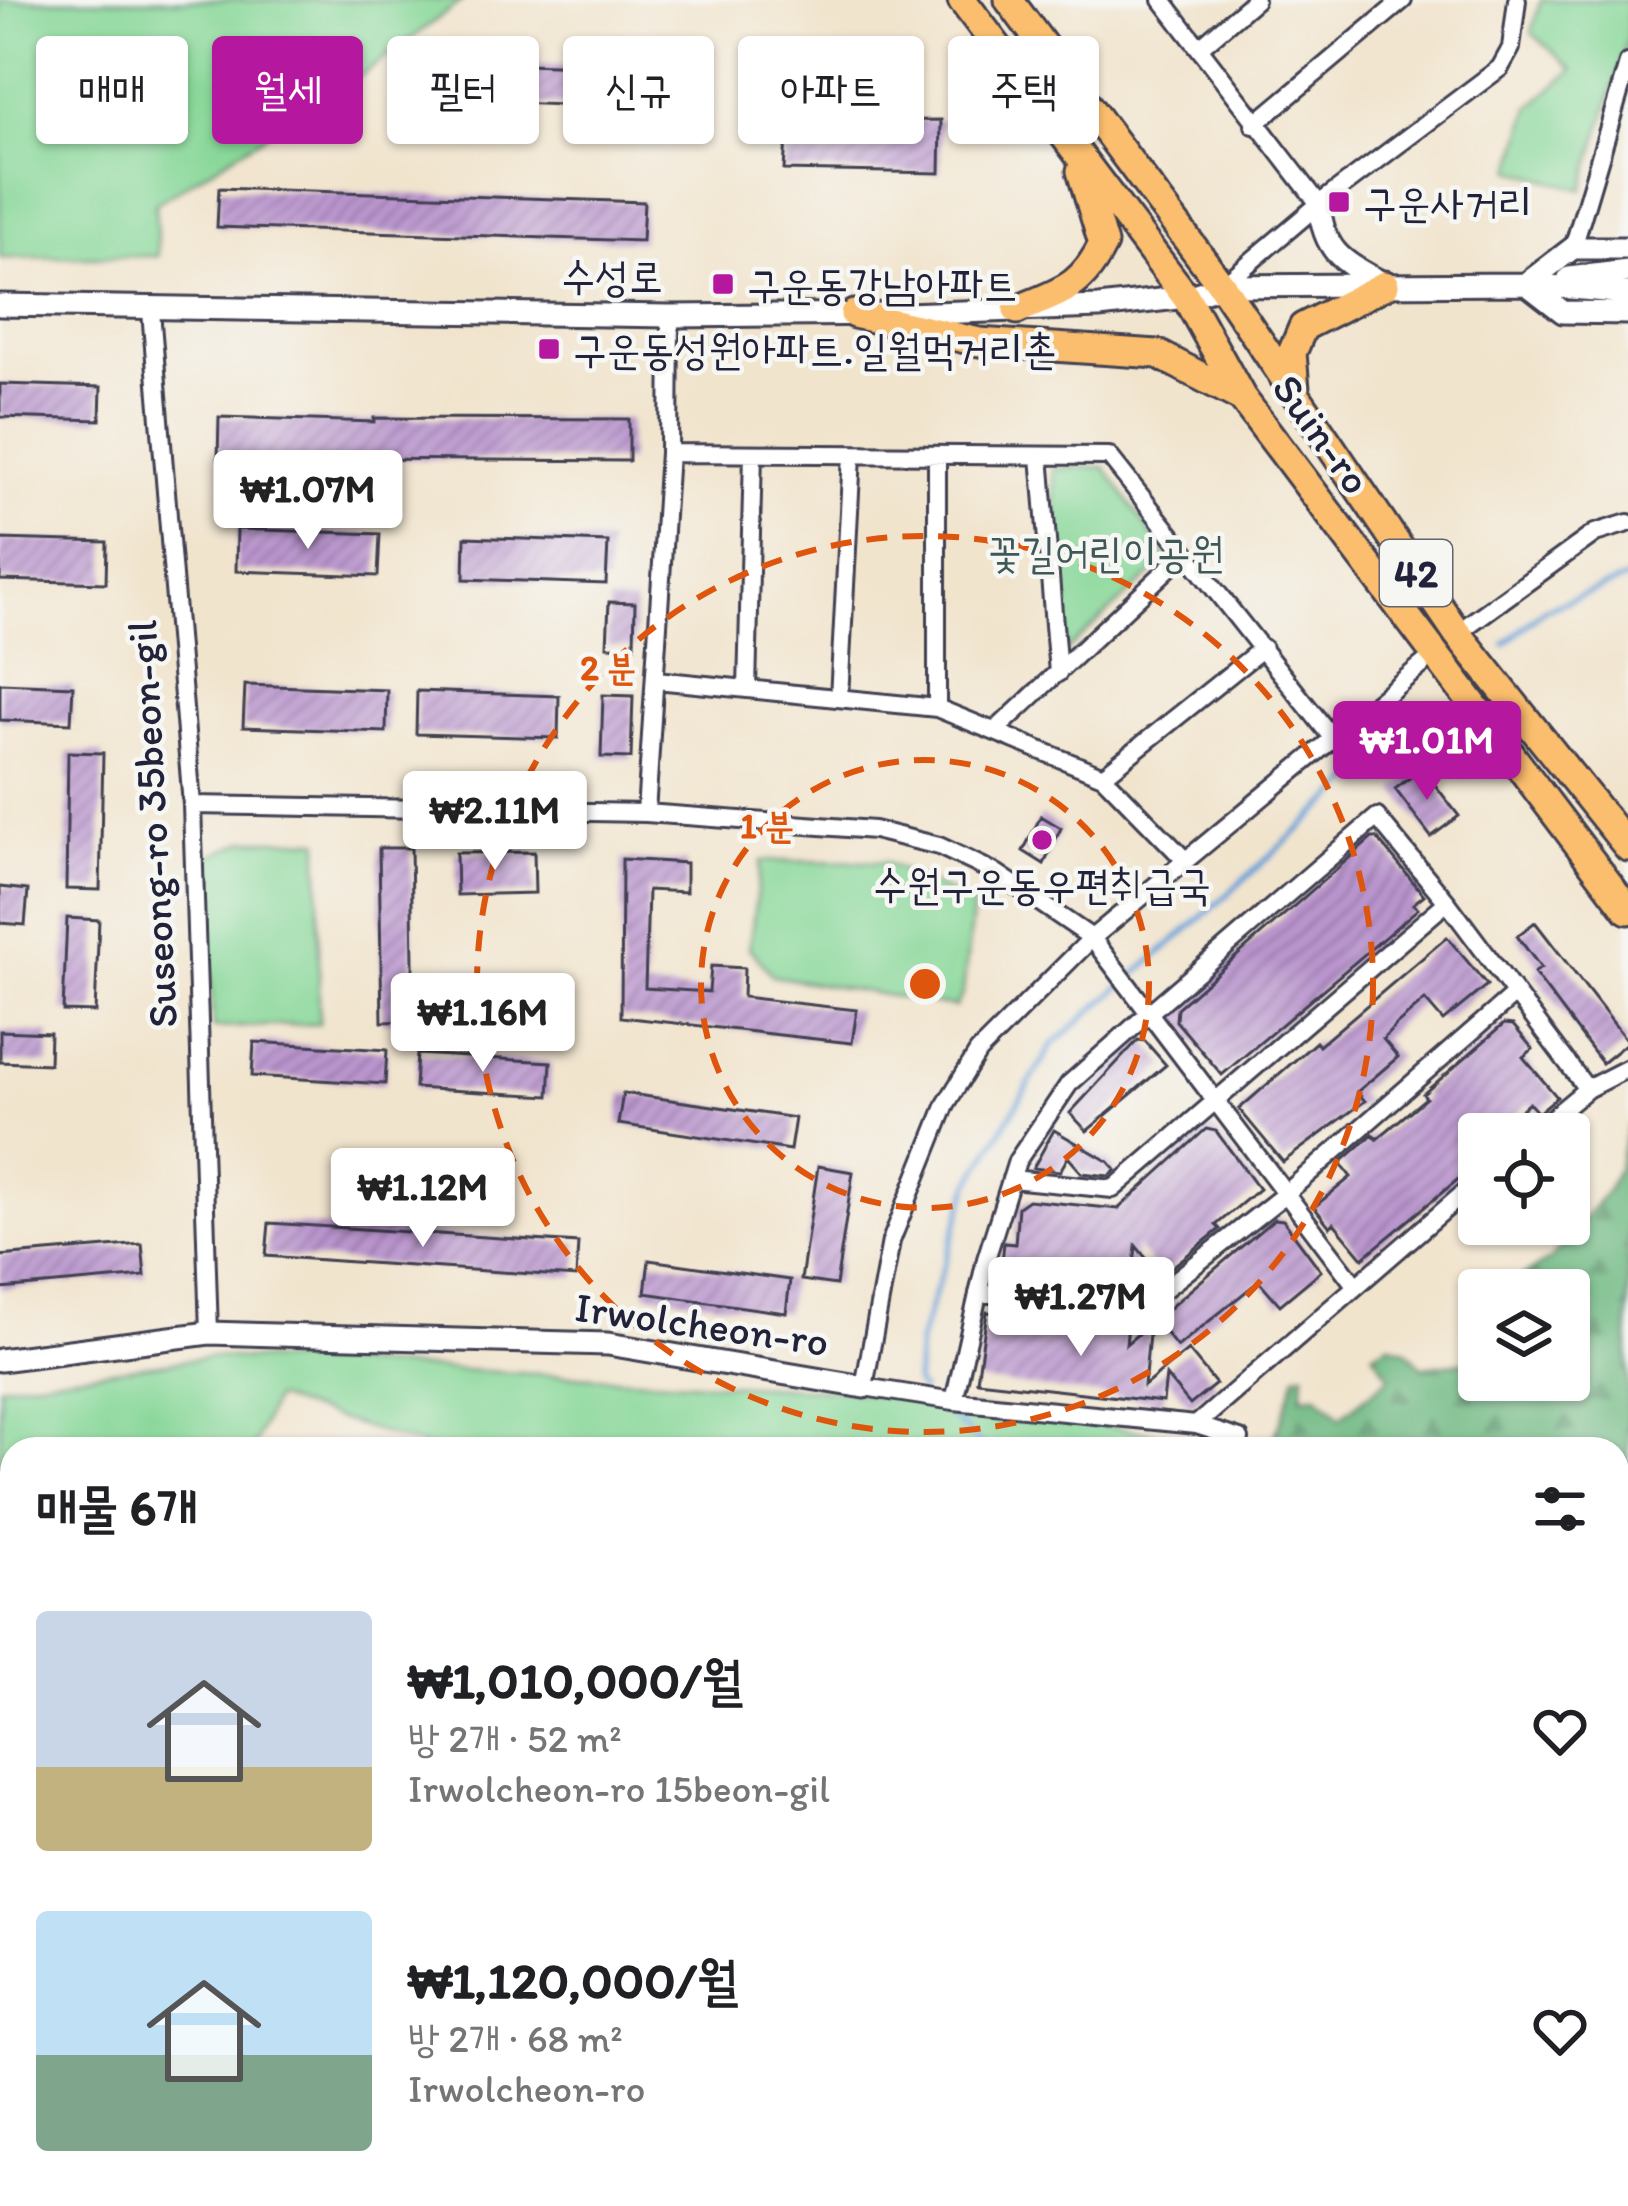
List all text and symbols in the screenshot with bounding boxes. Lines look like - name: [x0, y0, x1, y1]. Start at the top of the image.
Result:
- chip: 매매: [36, 36, 188, 144]
- chip: 월세: [212, 36, 363, 144]
- chip: 필터: [387, 36, 539, 144]
- chip: 신규: [563, 36, 714, 144]
- chip: 아파트: [738, 36, 924, 144]
- chip: 주택: [948, 36, 1099, 144]
- place label: 구운사거리: [1363, 177, 1532, 228]
- marker: 구운사거리: [1326, 189, 1352, 215]
- street label: 수성로: [561, 251, 663, 302]
- place label: 구운동강남아파트: [747, 259, 1017, 310]
- marker: 구운동강남아파트: [710, 271, 736, 297]
- place label: 구운동성원아파트.일월먹거리촌: [573, 324, 1057, 375]
- marker: 구운동성원아파트.일월먹거리촌: [536, 336, 562, 362]
- street label: Suin-ro: [1262, 364, 1382, 504]
- pin: ₩1.07M: [210, 450, 406, 552]
- text: ₩1.07M: [240, 465, 376, 512]
- park label: 꽃길어린이공원: [988, 527, 1224, 578]
- road number: 42: [1380, 540, 1452, 606]
- street label: Suseong-ro 35beon-gil: [116, 619, 188, 1029]
- text: 2 분: [580, 646, 636, 689]
- pin: ₩1.01M: [1329, 701, 1525, 803]
- text: ₩1.01M: [1360, 716, 1494, 763]
- pin: ₩2.11M: [397, 771, 593, 873]
- text: ₩2.11M: [430, 786, 560, 833]
- text: 1 분: [740, 804, 794, 847]
- marker: 수원구운동우편취급국: [1029, 827, 1055, 853]
- place label: 수원구운동우편취급국: [873, 859, 1211, 910]
- centre of rings: [904, 963, 946, 1005]
- pin: ₩1.16M: [385, 973, 581, 1075]
- text: ₩1.16M: [418, 988, 548, 1035]
- map controls: [1458, 1113, 1590, 1401]
- button: locate: [1458, 1113, 1590, 1245]
- pin: ₩1.12M: [325, 1148, 521, 1250]
- text: ₩1.12M: [358, 1163, 488, 1210]
- pin: ₩1.27M: [983, 1257, 1179, 1359]
- button: layers: [1458, 1269, 1590, 1401]
- text: ₩1.27M: [1015, 1272, 1147, 1319]
- street label: Irwolcheon-ro: [572, 1281, 832, 1367]
- icon: filters: [1527, 1476, 1593, 1542]
- text: 매물 6개: [36, 1477, 198, 1538]
- text: ₩1,010,000/월: [408, 1650, 743, 1711]
- icon: home: [132, 1659, 276, 1803]
- icon: heart: [1527, 1698, 1593, 1764]
- text: 방 2개 · 52 m²: [408, 1715, 622, 1762]
- text: Irwolcheon-ro 15beon-gil: [408, 1765, 830, 1812]
- text: ₩1,120,000/월: [408, 1950, 738, 2011]
- icon: home: [132, 1959, 276, 2103]
- icon: heart: [1527, 1998, 1593, 2064]
- text: 방 2개 · 68 m²: [408, 2015, 623, 2062]
- text: Irwolcheon-ro: [408, 2065, 645, 2112]

